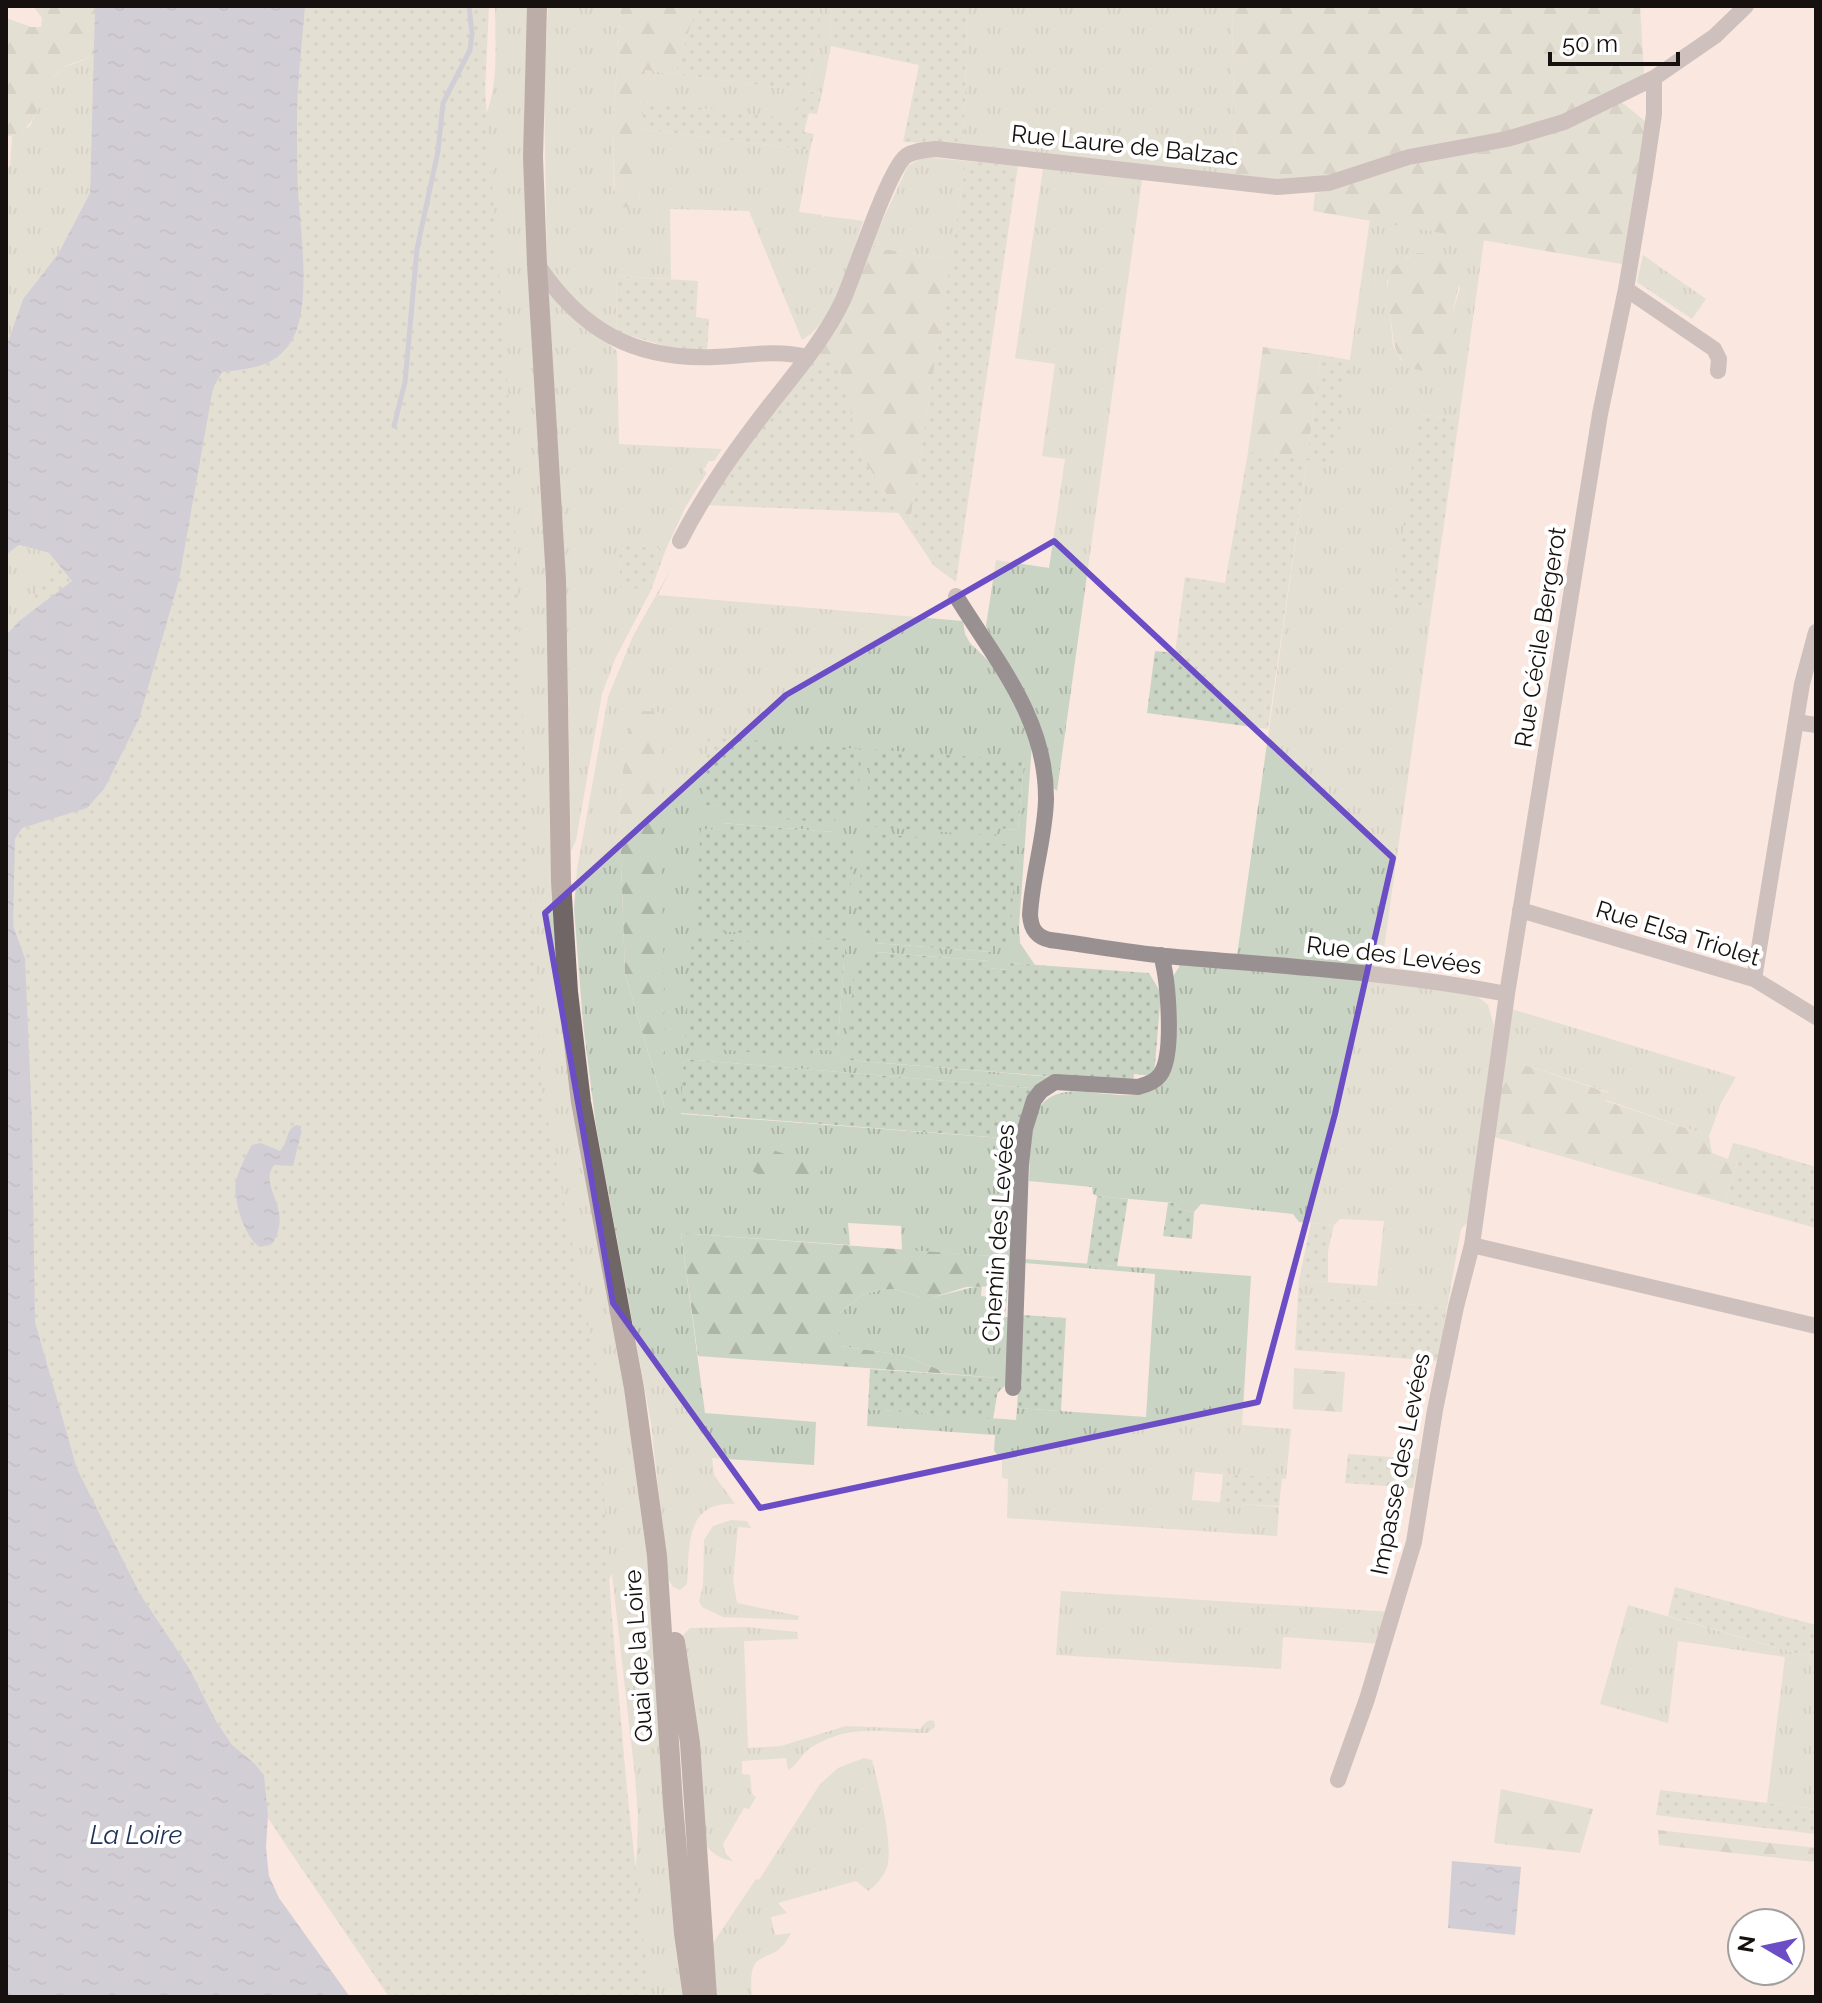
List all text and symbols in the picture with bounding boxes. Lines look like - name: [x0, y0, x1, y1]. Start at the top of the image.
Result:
- scale bar: [1550, 16, 1678, 66]
- text: 50 m: [1562, 29, 1618, 58]
- street label: Rue Laure de Balzac: [1010, 119, 1240, 171]
- street label: Rue Cécile Bergerot: [1508, 525, 1572, 749]
- street label: Rue Elsa Triolet: [1592, 894, 1764, 972]
- street label: Rue des Levées: [1305, 930, 1483, 980]
- street label: Chemin des Levées: [976, 1123, 1020, 1343]
- street label: Impasse des Levées: [1364, 1350, 1436, 1578]
- street label: Quai de la Loire: [618, 1569, 658, 1743]
- water label: La Loire: [90, 1820, 182, 1850]
- north arrow: [1726, 1907, 1806, 1987]
- text: N: [1732, 1934, 1760, 1954]

